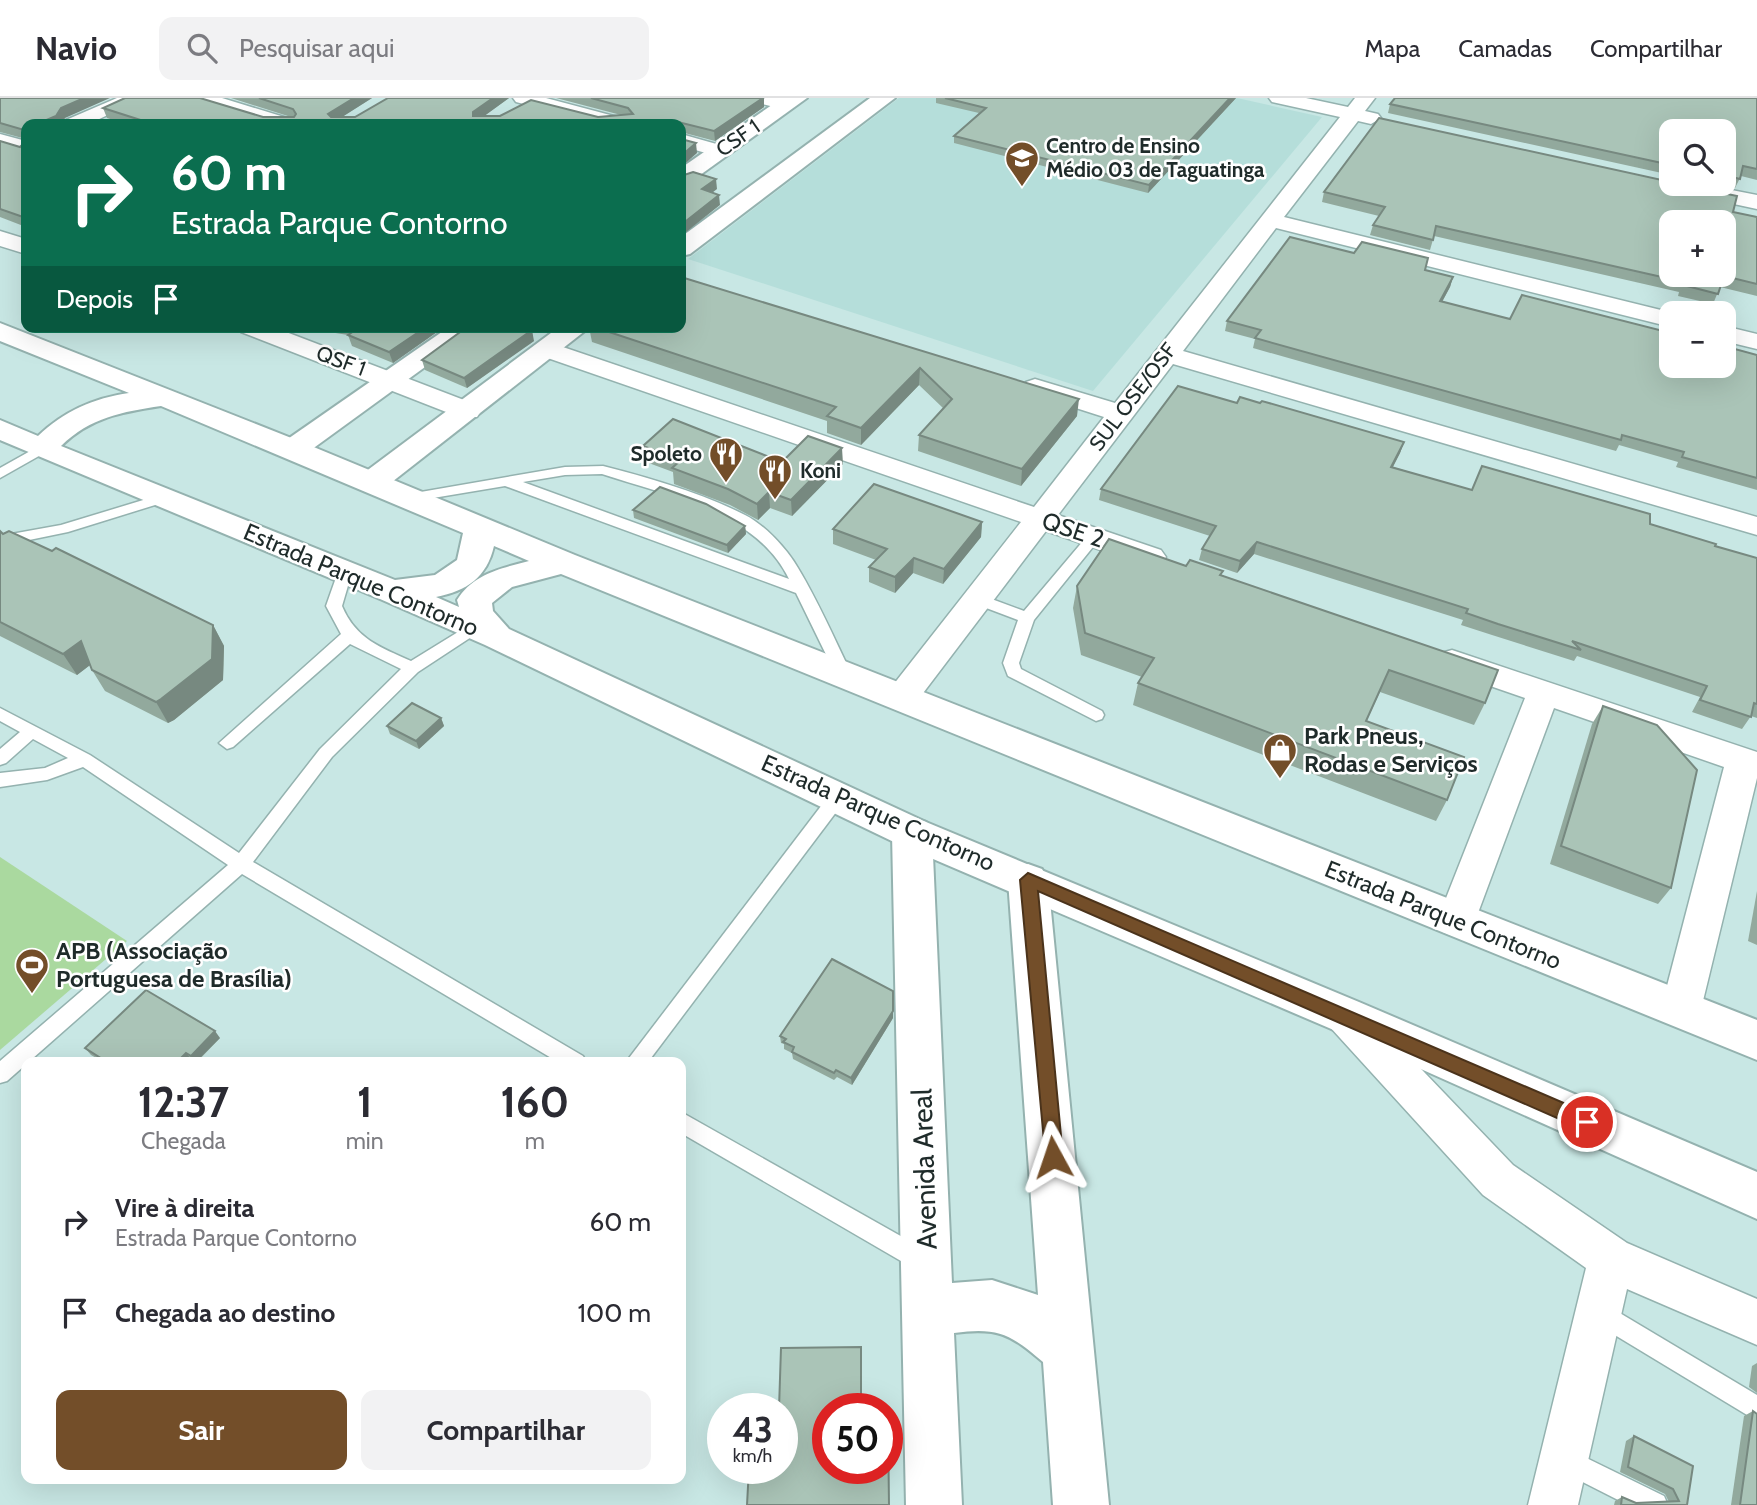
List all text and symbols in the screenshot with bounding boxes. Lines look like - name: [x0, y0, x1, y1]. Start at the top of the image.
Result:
- search box: [159, 17, 649, 80]
- text: Navio: [35, 28, 117, 68]
- icon: search: [183, 29, 221, 67]
- text: Pesquisar aqui: [239, 32, 395, 64]
- text: Mapa: [1364, 34, 1420, 63]
- text: Camadas: [1458, 34, 1552, 63]
- text: Compartilhar: [1590, 34, 1722, 63]
- street label: CSF 1: [711, 114, 764, 162]
- map controls: [1659, 119, 1736, 378]
- button: search: [1659, 119, 1736, 196]
- place label: Centro de Ensino Médio 03 de Taguatinga: [1046, 133, 1265, 182]
- school or university icon: Centro de Ensino Médio 03 de Taguatinga: [1003, 139, 1041, 188]
- text: 60 m: [171, 143, 287, 202]
- icon: right: [56, 147, 147, 238]
- text: Estrada Parque Contorno: [171, 203, 508, 242]
- button: +: [1659, 210, 1736, 287]
- icon: arrive: [147, 280, 185, 318]
- text: Depois: [56, 283, 133, 315]
- button: −: [1659, 301, 1736, 378]
- street label: SUL OSE/OSF: [1084, 338, 1181, 456]
- street label: QSF 1: [313, 340, 369, 381]
- restaurant icon: Spoleto: [707, 435, 745, 484]
- place label: Spoleto: [631, 441, 702, 466]
- restaurant icon: Koni: [756, 452, 794, 501]
- place label: Koni: [800, 458, 841, 483]
- street label: QSE 2: [1038, 505, 1108, 554]
- street label: Estrada Parque Contorno: [239, 517, 483, 642]
- place label: Park Pneus, Rodas e Serviços: [1304, 721, 1478, 778]
- shop icon: Park Pneus, Rodas e Serviços: [1261, 731, 1299, 780]
- street label: Estrada Parque Contorno: [757, 748, 999, 877]
- street label: Estrada Parque Contorno: [1321, 854, 1566, 975]
- place label: APB (Associação Portuguesa de Brasília): [56, 936, 292, 993]
- sports icon: APB (Associação Portuguesa de Brasília): [13, 946, 51, 995]
- text: 12:37: [138, 1076, 229, 1128]
- text: 1: [357, 1076, 372, 1128]
- text: 160: [500, 1076, 569, 1128]
- street label: Avenida Areal: [904, 1088, 944, 1250]
- pin: [1557, 1092, 1617, 1152]
- icon: arrive: [1568, 1103, 1606, 1141]
- position arrow: [1016, 1120, 1090, 1194]
- text: Chegada: [141, 1127, 226, 1155]
- text: min: [346, 1127, 384, 1155]
- text: m: [525, 1127, 545, 1155]
- text: Vire à direita: [115, 1192, 255, 1224]
- icon: right: [56, 1203, 94, 1241]
- text: 60 m: [589, 1206, 651, 1238]
- text: Estrada Parque Contorno: [115, 1224, 357, 1252]
- icon: arrive: [56, 1294, 94, 1332]
- text: Chegada ao destino: [115, 1297, 335, 1329]
- text: 100 m: [578, 1297, 651, 1329]
- button: Sair: [56, 1390, 347, 1470]
- button: Compartilhar: [361, 1390, 651, 1470]
- speed limit sign: 50: [812, 1393, 903, 1484]
- text: 43: [732, 1408, 773, 1451]
- text: km/h: [733, 1445, 772, 1467]

